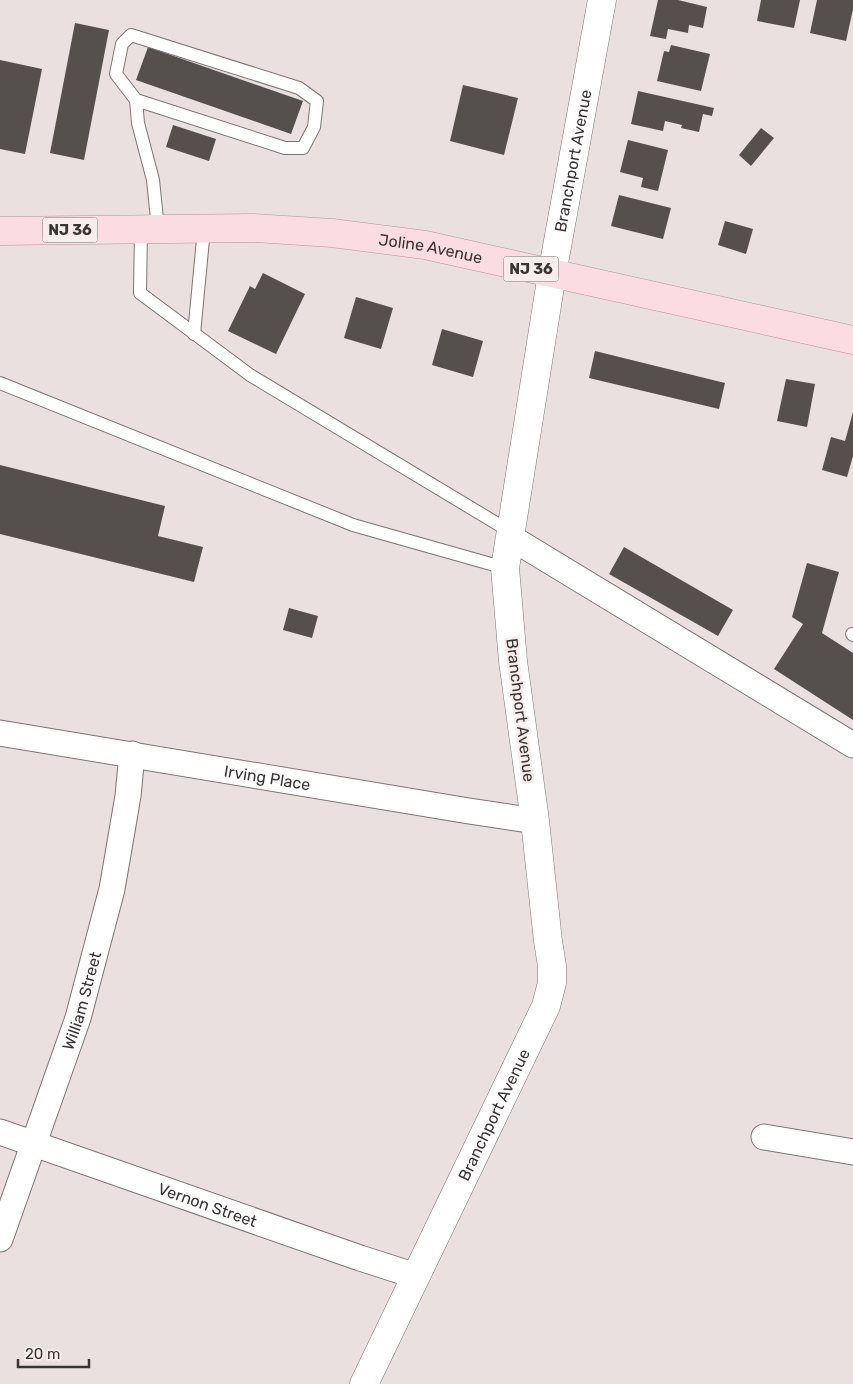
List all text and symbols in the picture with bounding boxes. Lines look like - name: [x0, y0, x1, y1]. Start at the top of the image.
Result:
- street label: Branchport Avenue: [551, 88, 595, 234]
- road number: NJ 36: [42, 218, 98, 242]
- street label: Joline Avenue: [377, 230, 484, 267]
- road number: NJ 36: [504, 256, 558, 282]
- street label: Branchport Avenue: [502, 637, 539, 783]
- street label: Irving Place: [223, 761, 312, 794]
- street label: William Street: [58, 949, 105, 1053]
- street label: Branchport Avenue: [454, 1046, 534, 1184]
- street label: Vernon Street: [155, 1179, 259, 1231]
- scale bar: [18, 1336, 89, 1368]
- text: 20 m: [25, 1345, 60, 1363]

